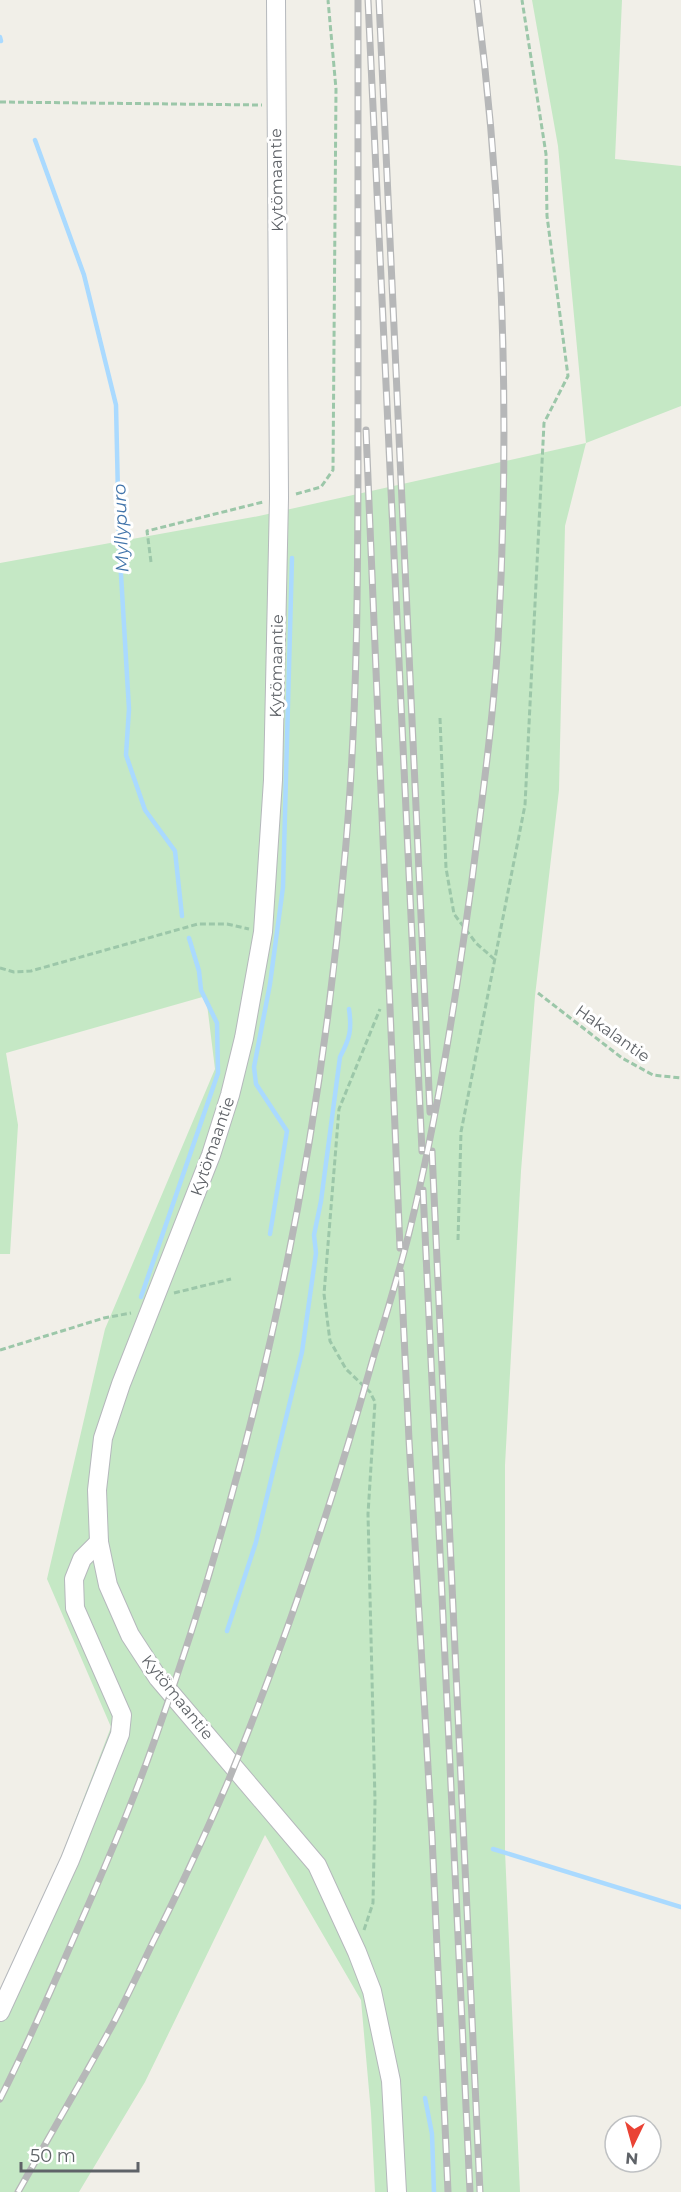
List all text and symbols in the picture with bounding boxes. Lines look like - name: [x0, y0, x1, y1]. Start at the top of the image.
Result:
- street label: Kytömaantie: [266, 128, 287, 232]
- water label: Myllypuro: [108, 483, 134, 573]
- street label: Kytömaantie: [266, 614, 287, 718]
- street label: Hakalantie: [572, 1001, 654, 1066]
- street label: Kytömaantie: [187, 1094, 238, 1198]
- street label: Kytömaantie: [138, 1651, 218, 1744]
- north arrow: [603, 2114, 663, 2174]
- scale bar: [21, 2135, 138, 2173]
- text: 50 m: [30, 2145, 76, 2167]
- text: N: [624, 2148, 639, 2168]

